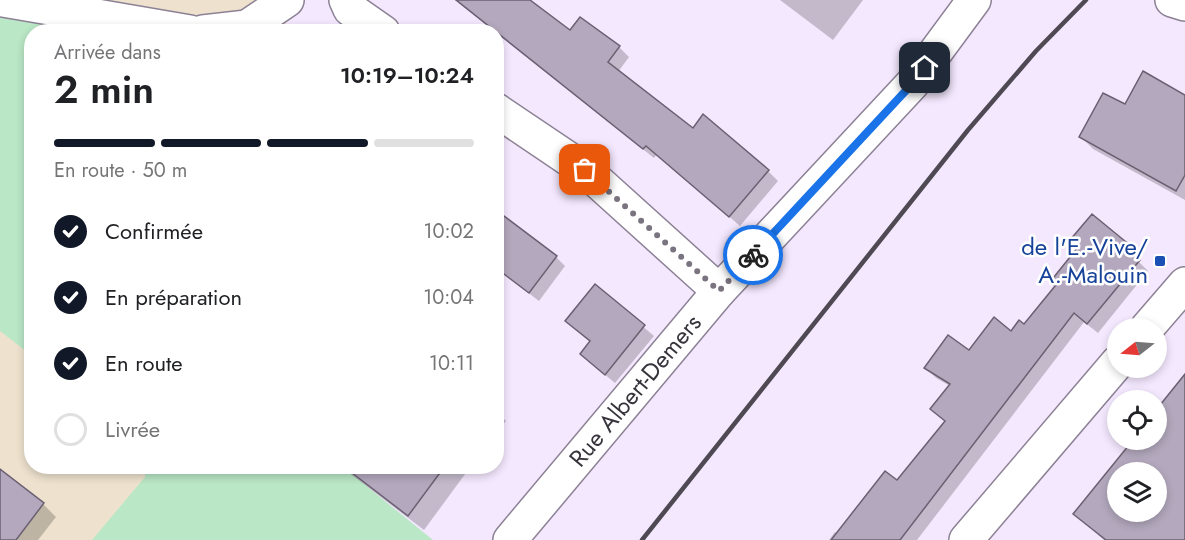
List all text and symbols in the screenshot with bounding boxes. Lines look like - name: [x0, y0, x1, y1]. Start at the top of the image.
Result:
- text: Arrivée dans: [54, 38, 161, 67]
- pin: [899, 42, 950, 93]
- icon: home: [908, 51, 941, 84]
- text: 10:19–10:24: [340, 59, 474, 91]
- text: 2 min: [54, 61, 154, 118]
- pin: [559, 144, 610, 195]
- icon: bag: [568, 153, 601, 186]
- text: En route · 50 m: [54, 156, 187, 185]
- icon: check: [54, 215, 87, 248]
- text: Confirmée: [105, 215, 203, 247]
- text: 10:02: [424, 217, 474, 246]
- courier: [723, 225, 783, 285]
- place label: de l'E.-Vive/ A.-Malouin: [1021, 229, 1148, 292]
- icon: bike: [737, 239, 770, 272]
- marker: de l'E.-Vive/ A.-Malouin: [1153, 254, 1167, 268]
- icon: check: [54, 281, 87, 314]
- text: En préparation: [105, 281, 242, 313]
- text: 10:04: [423, 283, 474, 312]
- street label: Rue Albert-Demers: [561, 306, 709, 474]
- north arrow: [1107, 318, 1167, 378]
- map controls: [1107, 318, 1167, 522]
- icon: check: [54, 347, 87, 380]
- text: En route: [105, 347, 183, 379]
- text: 10:11: [429, 349, 474, 378]
- button: locate: [1107, 390, 1167, 450]
- text: Livrée: [105, 413, 160, 445]
- button: layers: [1107, 462, 1167, 522]

